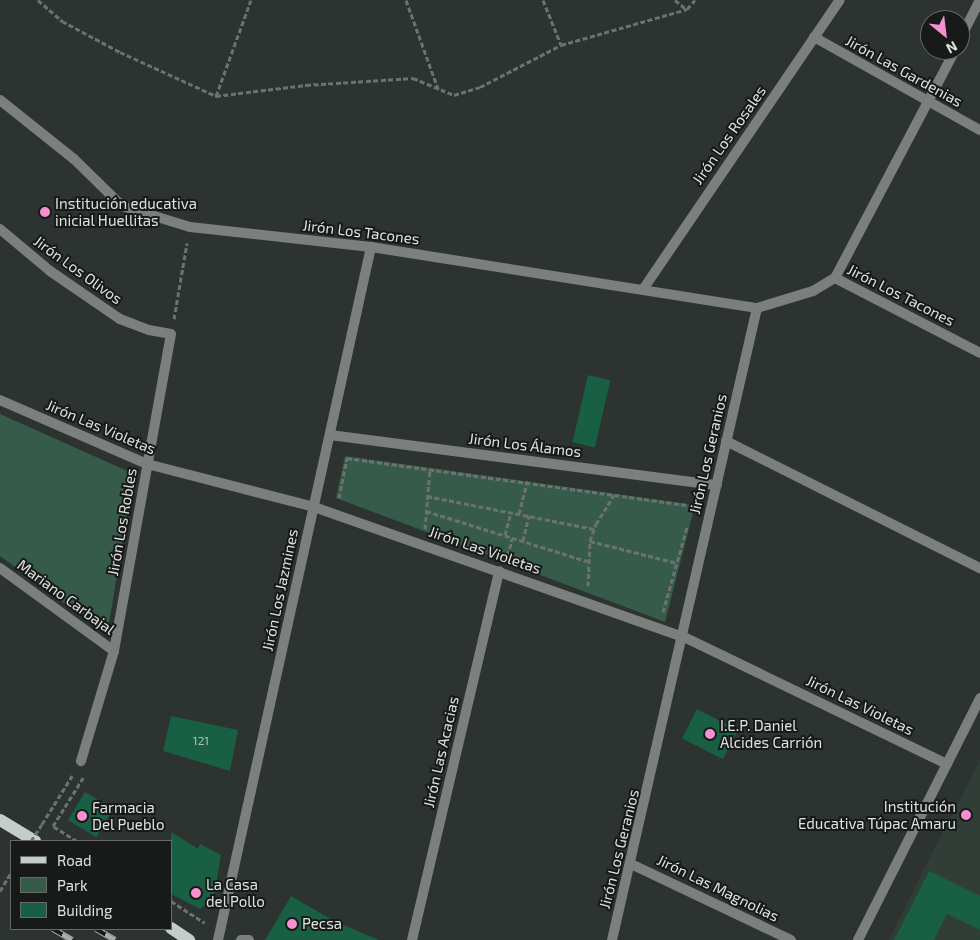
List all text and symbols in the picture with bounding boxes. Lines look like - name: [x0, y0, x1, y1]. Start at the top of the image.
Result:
- north arrow: [920, 10, 970, 60]
- street label: Jirón Las Gardenias: [843, 31, 965, 111]
- text: N: [943, 38, 961, 58]
- street label: Jirón Los Rosales: [688, 82, 770, 188]
- place label: Institución educativa inicial Huellitas: [55, 194, 197, 229]
- marker: Institución educativa inicial Huellitas: [39, 206, 51, 218]
- street label: Jirón Los Tacones: [301, 216, 421, 248]
- street label: Jirón Los Olivos: [30, 232, 126, 308]
- street label: Jirón Los Tacones: [844, 260, 958, 330]
- street label: Jirón Los Geranios: [685, 392, 731, 516]
- street label: Jirón Las Violetas: [43, 396, 159, 458]
- street label: Jirón Los Álamos: [467, 429, 583, 461]
- street label: Jirón Los Robles: [104, 467, 140, 577]
- street label: Jirón Las Violetas: [426, 522, 544, 578]
- street label: Jirón Los Jazmines: [258, 527, 302, 653]
- street label: Mariano Carbajal: [14, 556, 118, 638]
- street label: Jirón Las Violetas: [803, 671, 917, 739]
- street label: Jirón Las Acacias: [419, 694, 463, 810]
- place label: I.E.P. Daniel Alcides Carrión: [720, 716, 822, 751]
- marker: I.E.P. Daniel Alcides Carrión: [704, 728, 716, 740]
- house number: 121: [193, 734, 209, 748]
- street label: Jirón Los Geranios: [595, 787, 643, 911]
- place label: Institución Educativa Túpac Amaru: [797, 797, 956, 832]
- place label: Farmacia Del Pueblo: [92, 798, 165, 833]
- marker: Institución Educativa Túpac Amaru: [960, 809, 972, 821]
- marker: Farmacia Del Pueblo: [76, 810, 88, 822]
- legend: [10, 840, 172, 930]
- text: Road: [57, 851, 92, 869]
- street label: Jirón Las Magnolias: [654, 851, 782, 925]
- place label: La Casa del Pollo: [206, 875, 265, 910]
- text: Park: [57, 876, 88, 894]
- marker: La Casa del Pollo: [190, 887, 202, 899]
- text: Building: [57, 901, 112, 919]
- place label: Pecsa: [302, 915, 342, 933]
- marker: Pecsa: [286, 918, 298, 930]

